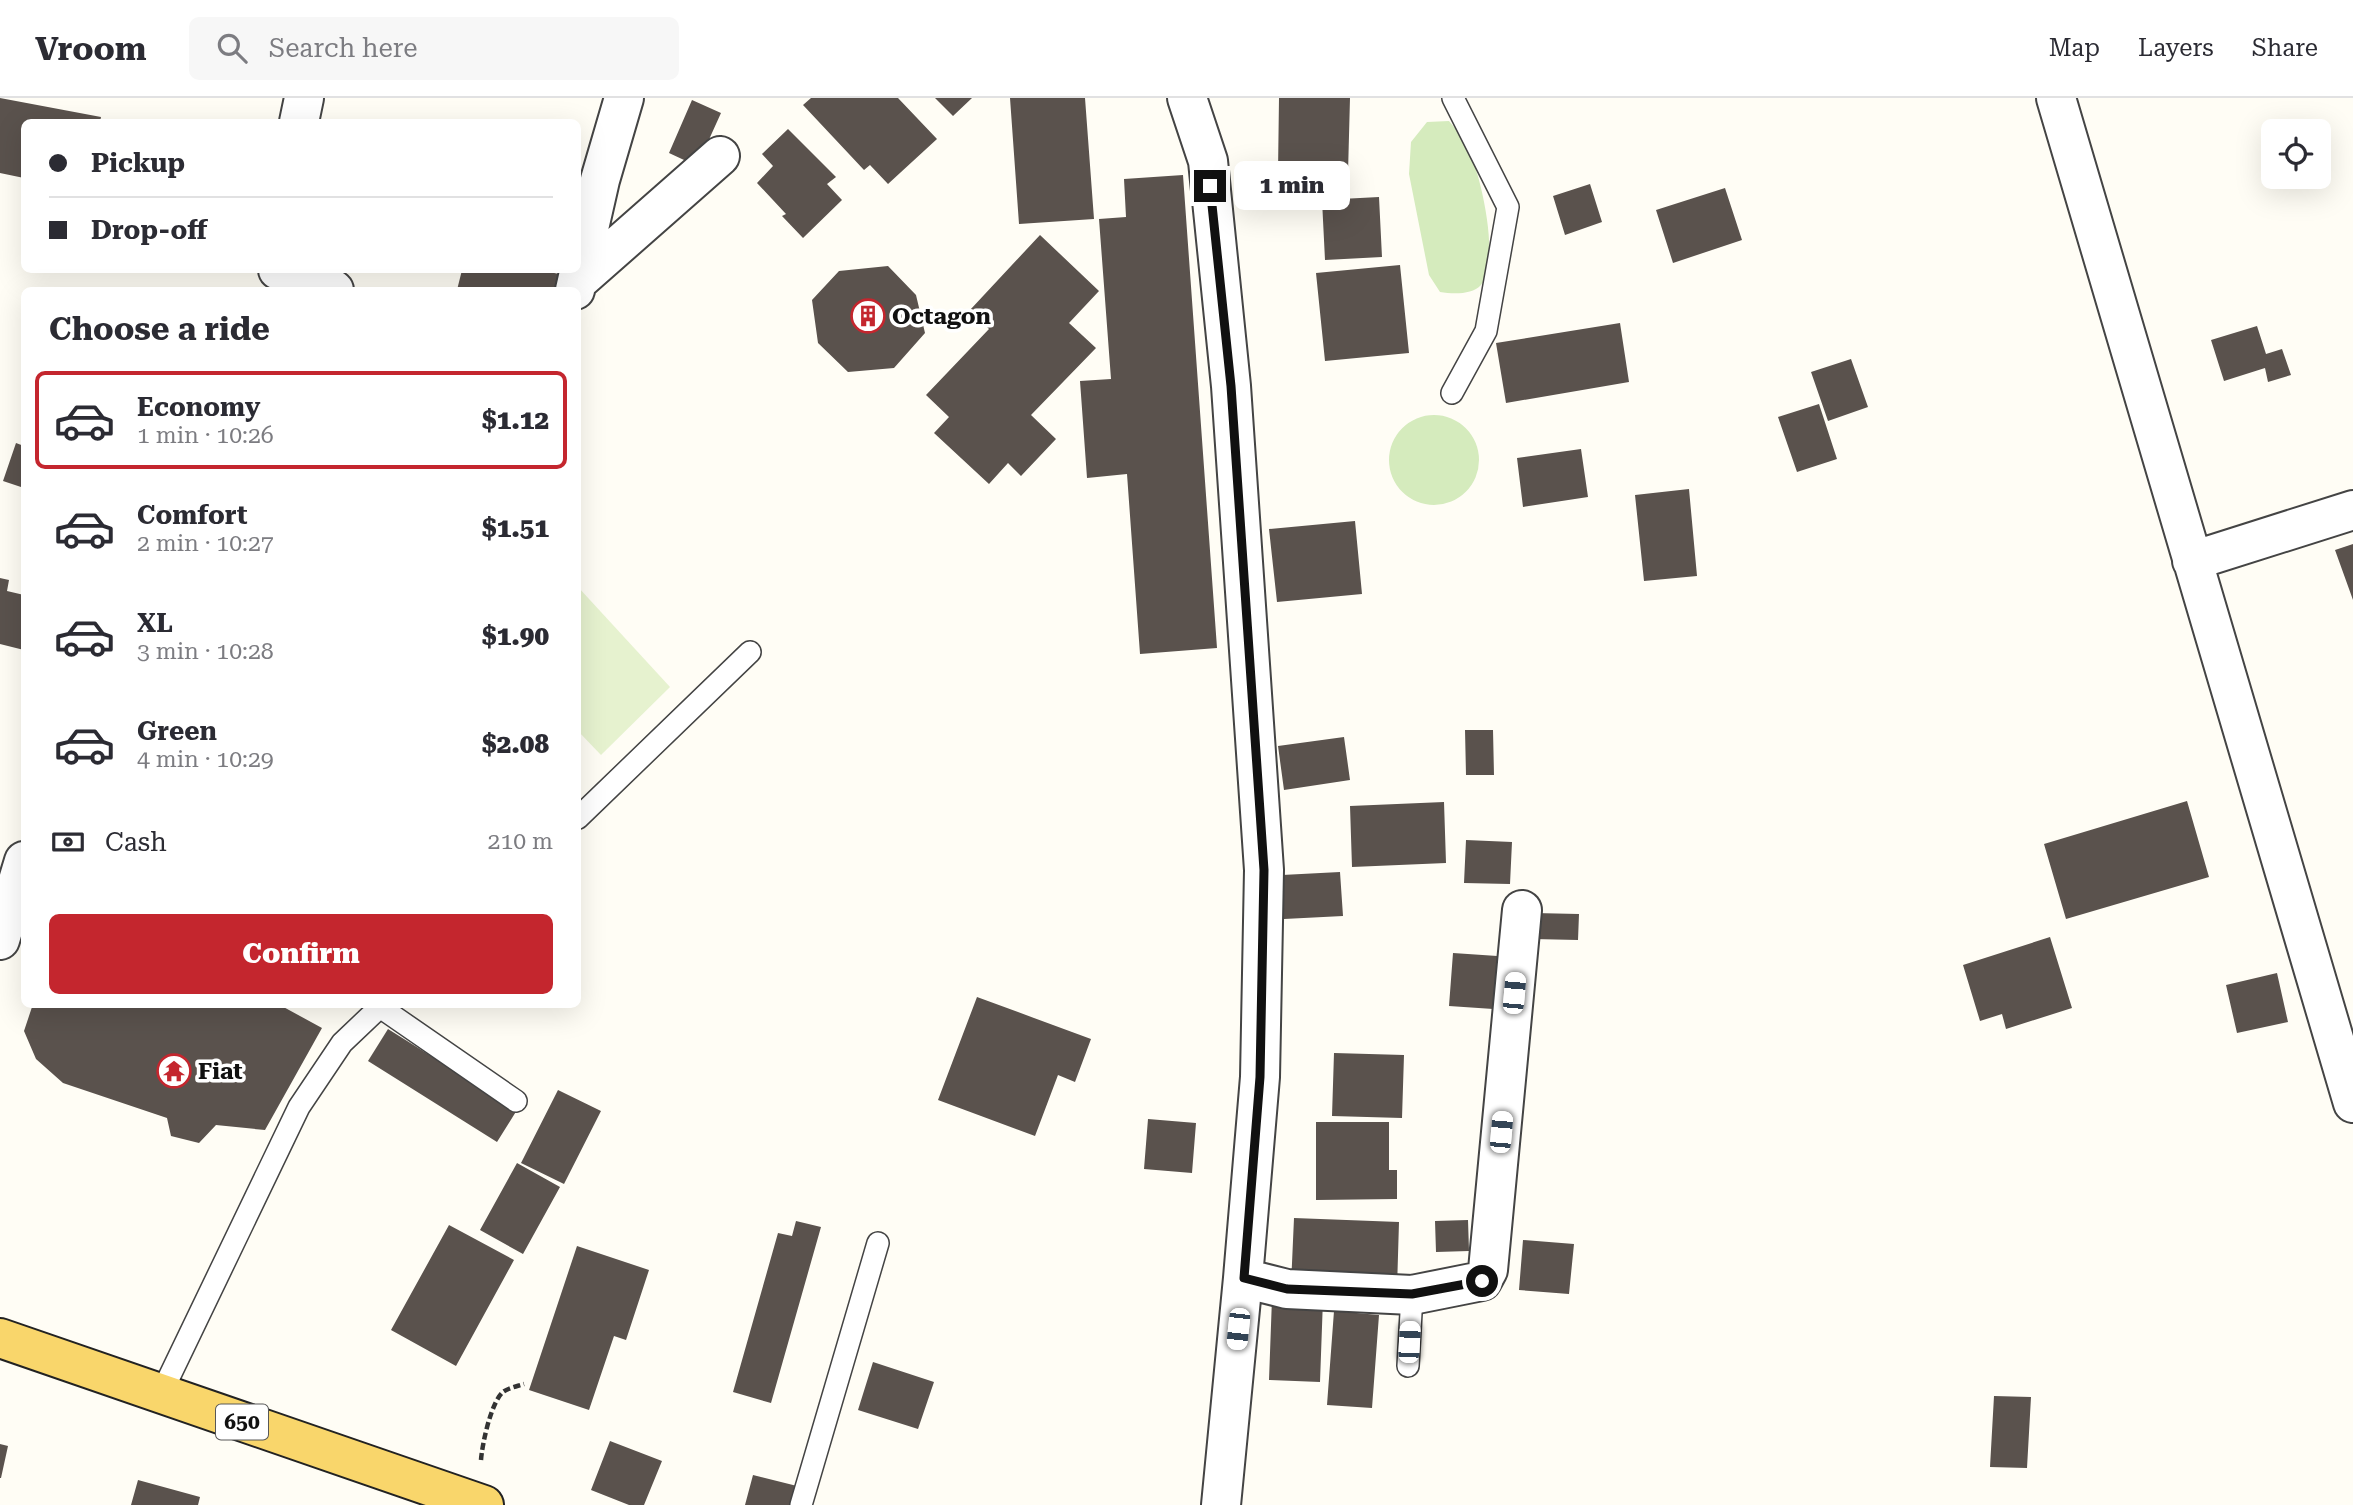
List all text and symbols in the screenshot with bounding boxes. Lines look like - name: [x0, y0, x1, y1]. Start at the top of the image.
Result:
- search box: [189, 17, 679, 80]
- text: Vroom: [35, 29, 147, 68]
- icon: search: [213, 29, 251, 67]
- text: Search here: [269, 33, 418, 63]
- text: Map: [2049, 34, 2100, 62]
- text: Layers: [2138, 34, 2214, 62]
- text: Share: [2252, 34, 2318, 62]
- map controls: [2261, 119, 2331, 189]
- button: locate: [2261, 119, 2331, 189]
- text: Pickup: [91, 148, 185, 178]
- callout: 1 min: [1234, 162, 1350, 210]
- route end: [1194, 170, 1226, 202]
- text: 1 min: [1260, 172, 1324, 199]
- text: Drop-off: [91, 215, 207, 245]
- building icon: Octagon: [849, 297, 887, 335]
- place label: Octagon: [892, 303, 992, 330]
- text: Choose a ride: [49, 310, 270, 348]
- icon: car: [53, 389, 116, 452]
- text: Economy: [137, 392, 260, 422]
- text: $1.12: [482, 405, 549, 435]
- text: 1 min · 10:26: [137, 422, 274, 449]
- icon: car: [53, 497, 116, 560]
- text: Comfort: [137, 500, 247, 530]
- text: $1.51: [482, 513, 549, 543]
- text: 2 min · 10:27: [137, 530, 274, 557]
- icon: car: [53, 605, 116, 668]
- text: XL: [137, 608, 173, 638]
- text: $1.90: [482, 621, 549, 651]
- text: 3 min · 10:28: [137, 638, 274, 665]
- icon: car: [53, 713, 116, 776]
- text: Green: [137, 716, 217, 746]
- text: $2.08: [482, 729, 549, 759]
- text: 4 min · 10:29: [137, 746, 274, 773]
- icon: cash: [49, 823, 87, 861]
- text: Cash: [105, 827, 167, 857]
- text: 210 m: [488, 828, 553, 855]
- button: Confirm: [49, 914, 553, 994]
- car: [1502, 971, 1527, 1015]
- temple icon: Fiat: [155, 1052, 193, 1090]
- place label: Fiat: [198, 1058, 243, 1085]
- car: [1489, 1110, 1514, 1154]
- route start: [1466, 1265, 1498, 1297]
- car: [1226, 1307, 1251, 1351]
- car: [1398, 1320, 1421, 1364]
- road number: 650: [216, 1404, 268, 1440]

